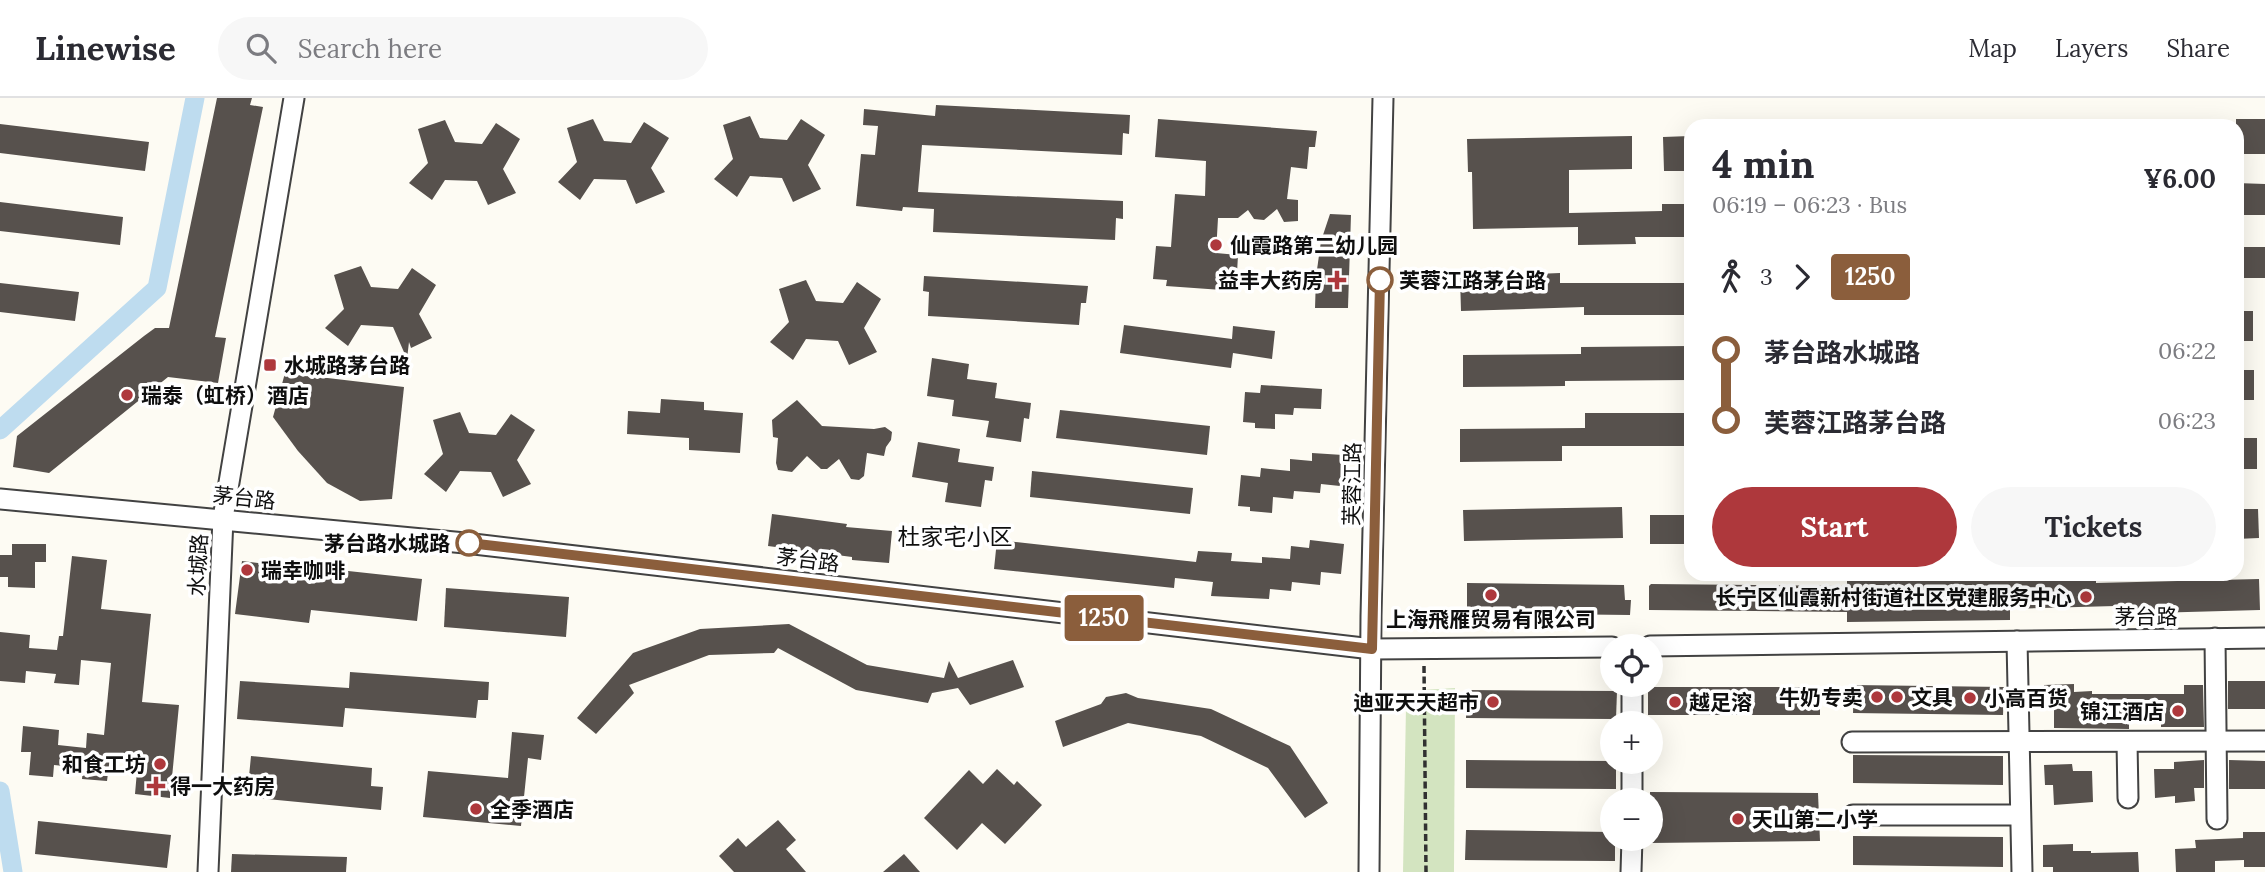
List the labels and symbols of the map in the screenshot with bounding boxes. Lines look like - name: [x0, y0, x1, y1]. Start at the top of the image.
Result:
- place label: 仙霞路第二幼儿园: [1230, 232, 1398, 259]
- marker: 仙霞路第二幼儿园: [1208, 237, 1224, 253]
- place label: 益丰大药房: [1218, 267, 1323, 294]
- marker: 芙蓉江路茅台路: [1367, 267, 1393, 293]
- place label: 芙蓉江路茅台路: [1399, 267, 1546, 294]
- marker: 益丰大药房: [1329, 272, 1345, 288]
- place label: 水城路茅台路: [284, 352, 410, 379]
- marker: 水城路茅台路: [262, 357, 278, 373]
- place label: 瑞泰（虹桥）酒店: [141, 382, 309, 409]
- marker: 瑞泰（虹桥）酒店: [119, 387, 135, 403]
- street label: 芙蓉江路: [1338, 442, 1366, 526]
- street label: 茅台路: [211, 481, 277, 515]
- district label: 杜家宅小区: [898, 522, 1013, 551]
- place label: 茅台路水城路: [324, 530, 450, 557]
- marker: 茅台路水城路: [456, 530, 482, 556]
- street label: 水城路: [183, 533, 213, 597]
- street label: 茅台路: [775, 543, 841, 577]
- place label: 瑞幸咖啡: [261, 557, 345, 584]
- marker: 瑞幸咖啡: [239, 562, 255, 578]
- place label: 长宁区仙霞新村街道社区党建服务中心: [1715, 584, 2072, 611]
- marker: 上海飛雁贸易有限公司: [1483, 587, 1499, 603]
- marker: 长宁区仙霞新村街道社区党建服务中心: [2078, 589, 2094, 605]
- line badge: 1250: [1055, 595, 1153, 641]
- street label: 茅台路: [2115, 603, 2178, 630]
- place label: 上海飛雁贸易有限公司: [1386, 606, 1596, 633]
- place label: 牛奶专卖: [1779, 684, 1863, 711]
- place label: 文具: [1911, 684, 1953, 711]
- place label: 小高百货: [1984, 685, 2068, 712]
- place label: 迪亚天天超市: [1353, 689, 1479, 716]
- place label: 越足溶: [1689, 689, 1752, 716]
- marker: 牛奶专卖: [1869, 689, 1885, 705]
- marker: 文具: [1889, 689, 1905, 705]
- marker: 小高百货: [1962, 690, 1978, 706]
- marker: 迪亚天天超市: [1485, 694, 1501, 710]
- marker: 越足溶: [1667, 694, 1683, 710]
- place label: 锦江酒店: [2080, 698, 2164, 725]
- marker: 锦江酒店: [2170, 703, 2186, 719]
- place label: 和食工坊: [62, 751, 146, 778]
- marker: 和食工坊: [152, 756, 168, 772]
- place label: 得一大药房: [170, 773, 275, 800]
- marker: 得一大药房: [148, 778, 164, 794]
- place label: 全季酒店: [490, 796, 574, 823]
- marker: 全季酒店: [468, 801, 484, 817]
- place label: 天山第二小学: [1752, 806, 1878, 833]
- marker: 天山第二小学: [1730, 811, 1746, 827]

